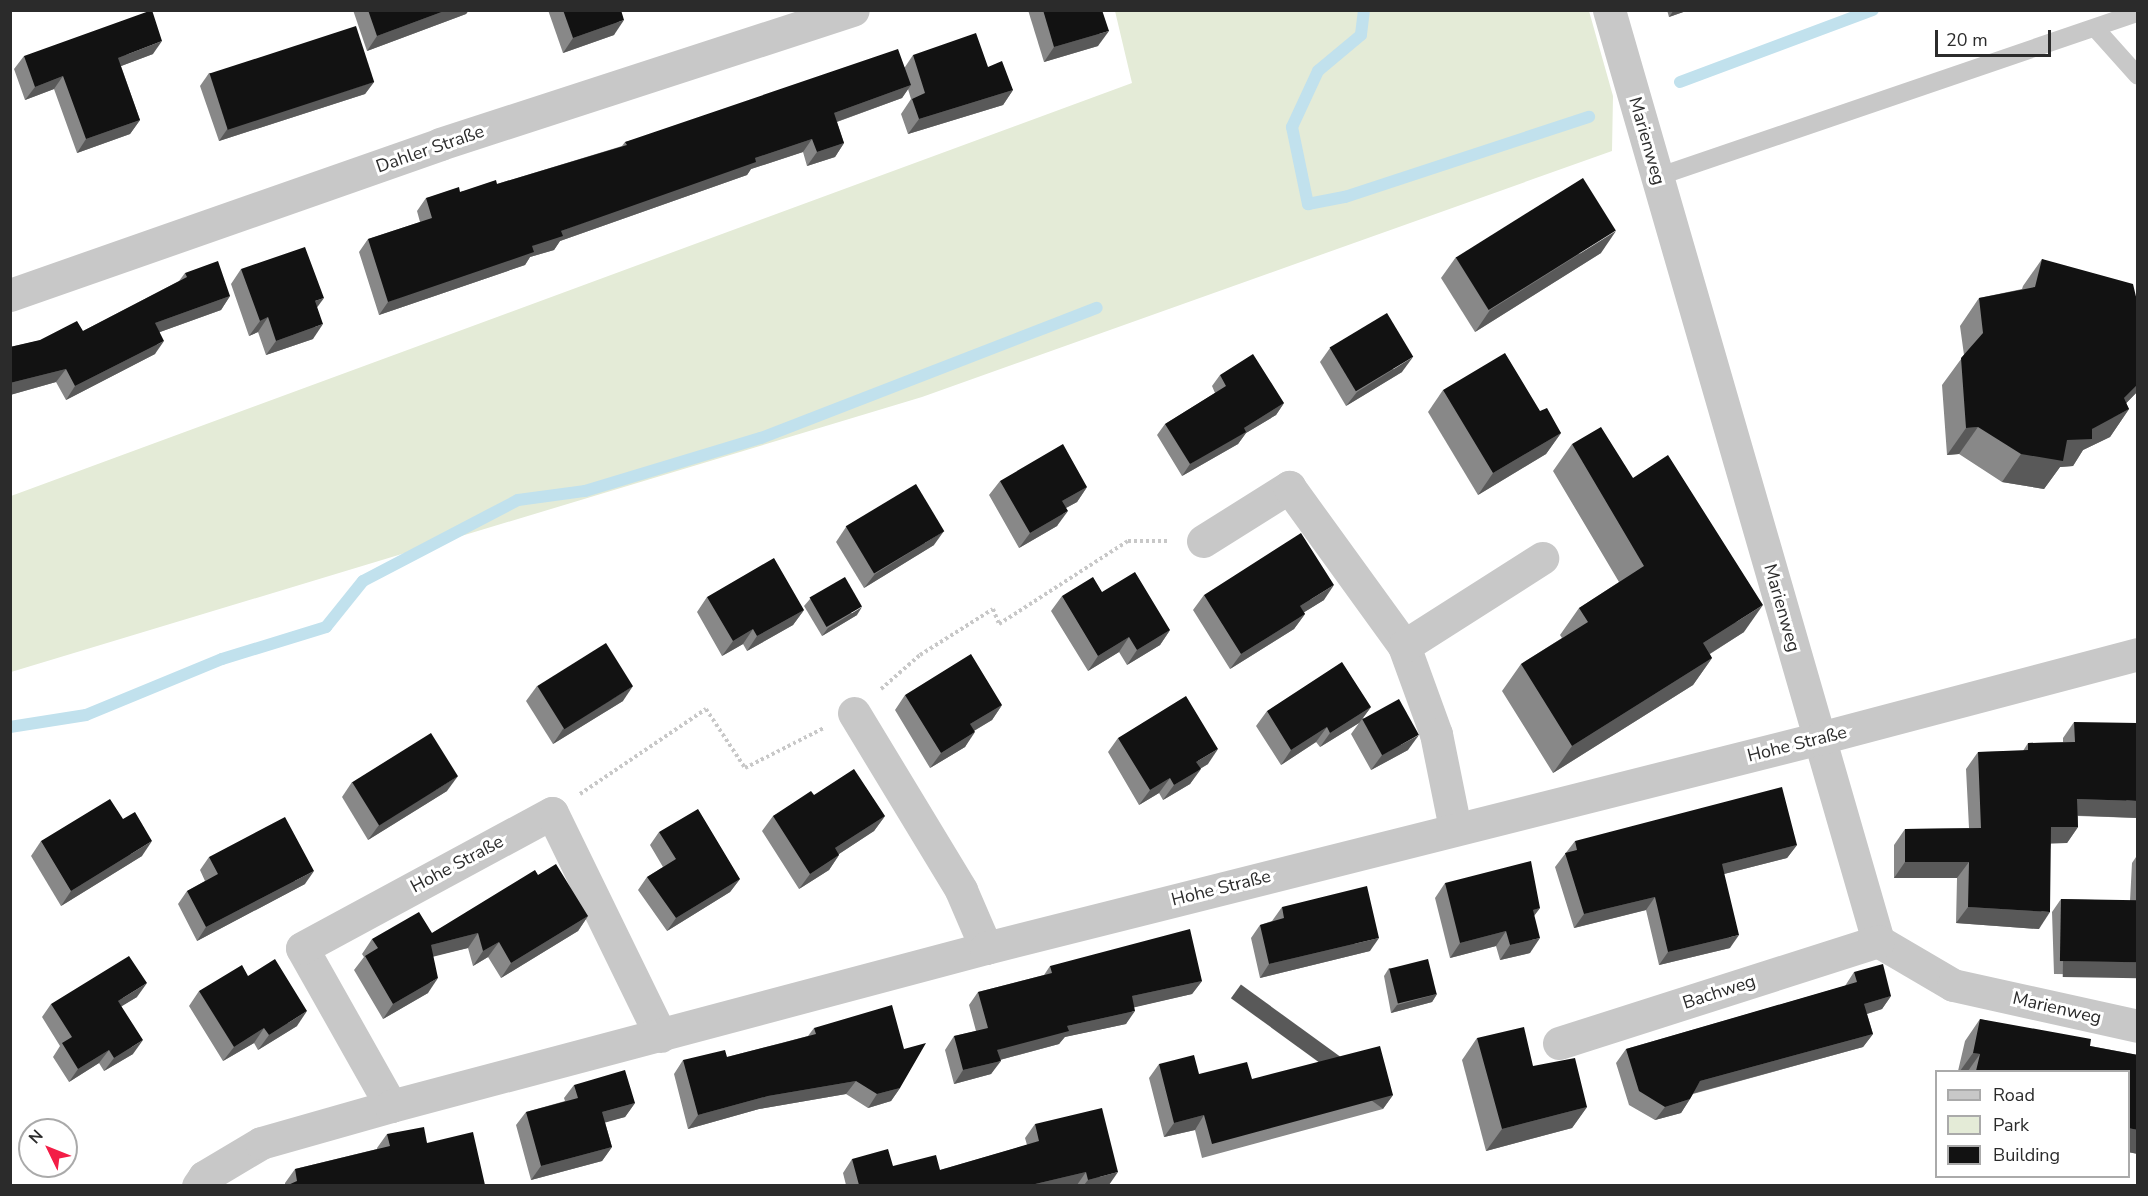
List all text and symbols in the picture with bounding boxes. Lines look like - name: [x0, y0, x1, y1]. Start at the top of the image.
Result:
- scale bar: [1938, 18, 2054, 56]
- text: 20 m: [1946, 28, 1988, 52]
- street label: Marienweg: [1624, 95, 1670, 187]
- street label: Dahler Straße: [373, 120, 487, 178]
- street label: Marienweg: [1759, 562, 1805, 654]
- street label: Hohe Straße: [1745, 721, 1849, 767]
- street label: Hohe Straße: [407, 831, 507, 897]
- street label: Hohe Straße: [1169, 865, 1273, 911]
- street label: Bachweg: [1680, 970, 1758, 1014]
- street label: Marienweg: [2011, 987, 2103, 1029]
- legend: [1935, 1070, 2130, 1178]
- text: Road: [1993, 1083, 2035, 1107]
- text: Park: [1993, 1113, 2029, 1137]
- north arrow: [18, 1118, 78, 1178]
- text: N: [24, 1125, 48, 1149]
- text: Building: [1993, 1143, 2060, 1167]

